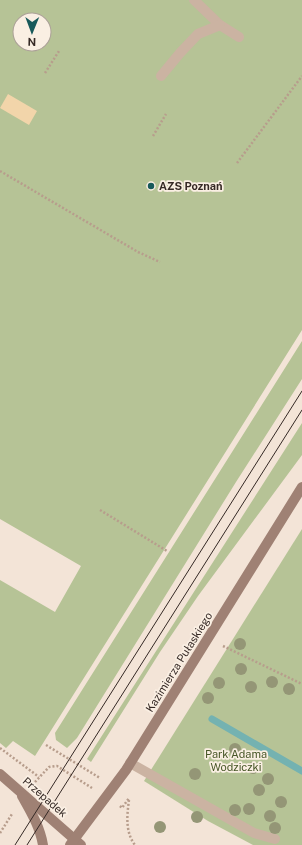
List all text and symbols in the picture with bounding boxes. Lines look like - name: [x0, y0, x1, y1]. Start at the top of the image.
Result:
- north arrow: [12, 12, 52, 52]
- text: N: [27, 36, 36, 48]
- place label: AZS Poznań: [159, 180, 222, 192]
- marker: AZS Poznań: [146, 181, 156, 191]
- street label: Kazimierza Pułaskiego: [143, 610, 215, 714]
- park label: Park Adama Wodziczki: [205, 748, 267, 773]
- street label: Przepadek: [21, 775, 69, 819]

